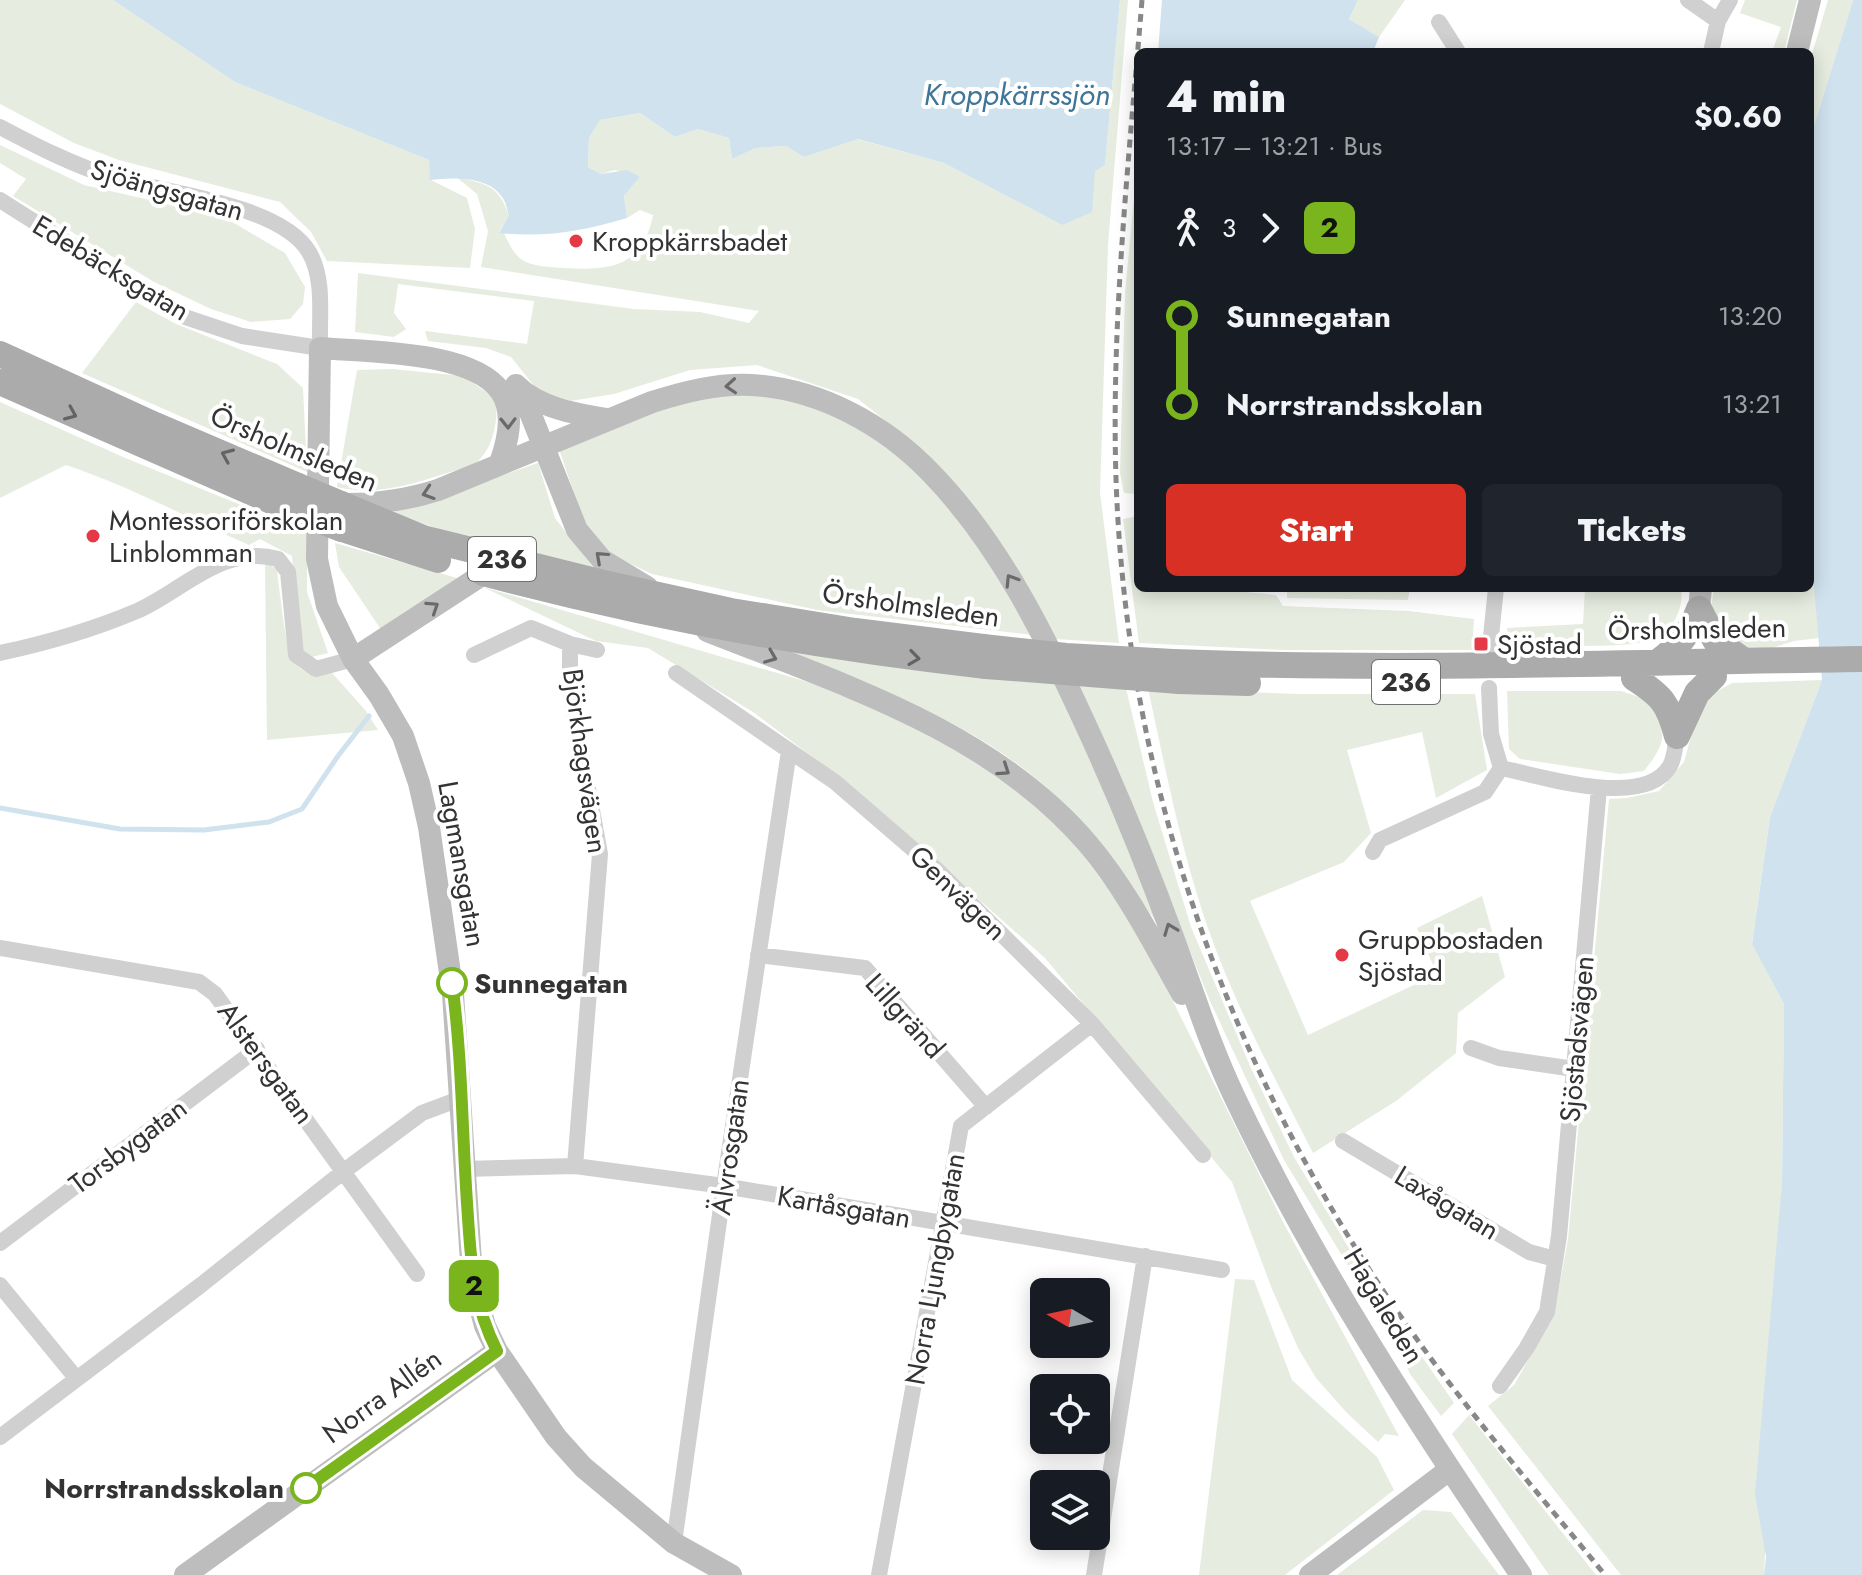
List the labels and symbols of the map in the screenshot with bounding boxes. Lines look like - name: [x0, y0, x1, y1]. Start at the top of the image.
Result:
- water label: Kroppkärrssjön: [924, 73, 1110, 116]
- street label: Sjöängsgatan: [86, 149, 248, 231]
- street label: Edebäcksgatan: [25, 205, 197, 331]
- place label: Kroppkärrsbadet: [592, 221, 787, 262]
- marker: Kroppkärrsbadet: [567, 232, 585, 250]
- one-way arrow: [724, 377, 737, 394]
- street label: Örsholmsleden: [204, 395, 384, 503]
- one-way arrow: [63, 405, 77, 421]
- one-way arrow: [499, 417, 516, 430]
- one-way arrow: [221, 449, 235, 465]
- one-way arrow: [422, 483, 436, 499]
- place label: Montessoriförskolan Linblomman: [109, 500, 344, 573]
- marker: Montessoriförskolan Linblomman: [84, 527, 102, 545]
- road number: 236: [468, 537, 536, 581]
- one-way arrow: [596, 553, 611, 567]
- street label: Örsholmsleden: [820, 572, 1002, 638]
- one-way arrow: [1005, 575, 1020, 589]
- one-way arrow: [424, 602, 439, 617]
- street label: Örsholmsleden: [1607, 607, 1787, 651]
- place label: Sjöstad: [1497, 624, 1582, 665]
- marker: Sjöstad: [1472, 635, 1490, 653]
- one-way arrow: [763, 647, 777, 663]
- one-way arrow: [907, 649, 921, 666]
- road number: 236: [1372, 660, 1440, 704]
- street label: Björkhagsvägen: [552, 666, 618, 856]
- one-way arrow: [996, 760, 1010, 775]
- street label: Lagmansgatan: [427, 778, 497, 950]
- street label: Genvägen: [900, 836, 1016, 950]
- place label: Gruppbostaden Sjöstad: [1358, 919, 1544, 992]
- one-way arrow: [1163, 923, 1180, 937]
- marker: Gruppbostaden Sjöstad: [1333, 946, 1351, 964]
- street label: Sjöstadsvägen: [1549, 954, 1605, 1124]
- place label: Sunnegatan: [474, 963, 628, 1004]
- street label: Lillgränd: [855, 964, 955, 1068]
- marker: Sunnegatan: [437, 968, 467, 998]
- street label: Alstersgatan: [208, 993, 324, 1133]
- street label: Älvrosgatan: [700, 1076, 760, 1218]
- street label: Torsbygatan: [60, 1088, 196, 1204]
- street label: Norra Ljungbygatan: [894, 1150, 976, 1388]
- street label: Laxågatan: [1387, 1156, 1507, 1250]
- street label: Kartåsgatan: [774, 1175, 914, 1239]
- street label: Hagaleden: [1333, 1240, 1435, 1372]
- line badge: 2: [448, 1260, 500, 1312]
- north arrow: [1030, 1278, 1110, 1358]
- street label: Norra Allén: [314, 1339, 450, 1453]
- place label: Norrstrandsskolan: [44, 1468, 284, 1509]
- marker: Norrstrandsskolan: [291, 1473, 321, 1503]

